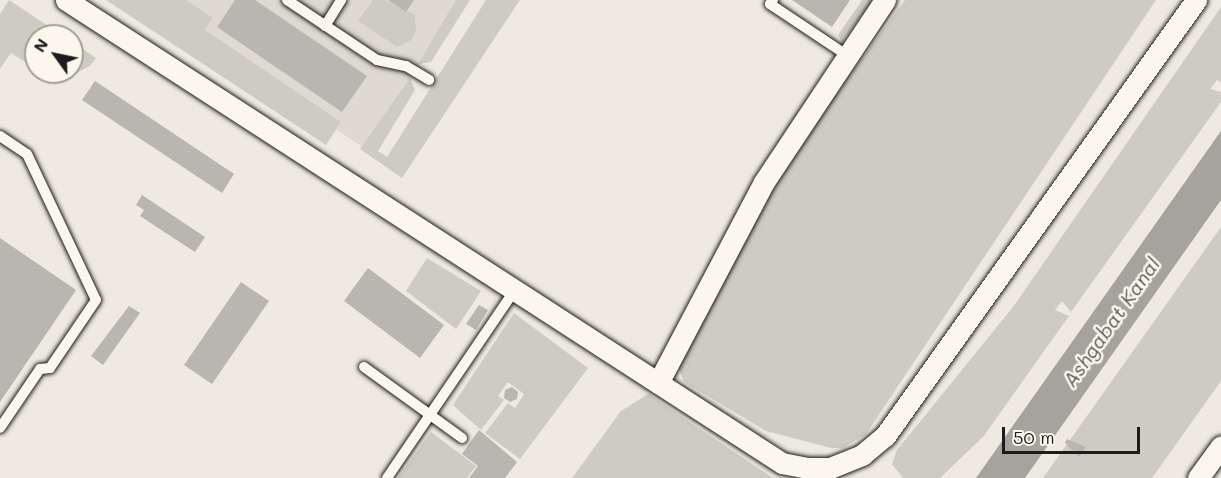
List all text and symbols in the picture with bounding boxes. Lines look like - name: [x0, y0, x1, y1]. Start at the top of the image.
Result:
- north arrow: [24, 24, 84, 84]
- text: N: [28, 34, 52, 56]
- water label: Ashgabat Kanal: [1057, 253, 1165, 391]
- scale bar: [1005, 415, 1143, 453]
- text: 50 m: [1013, 425, 1055, 449]

